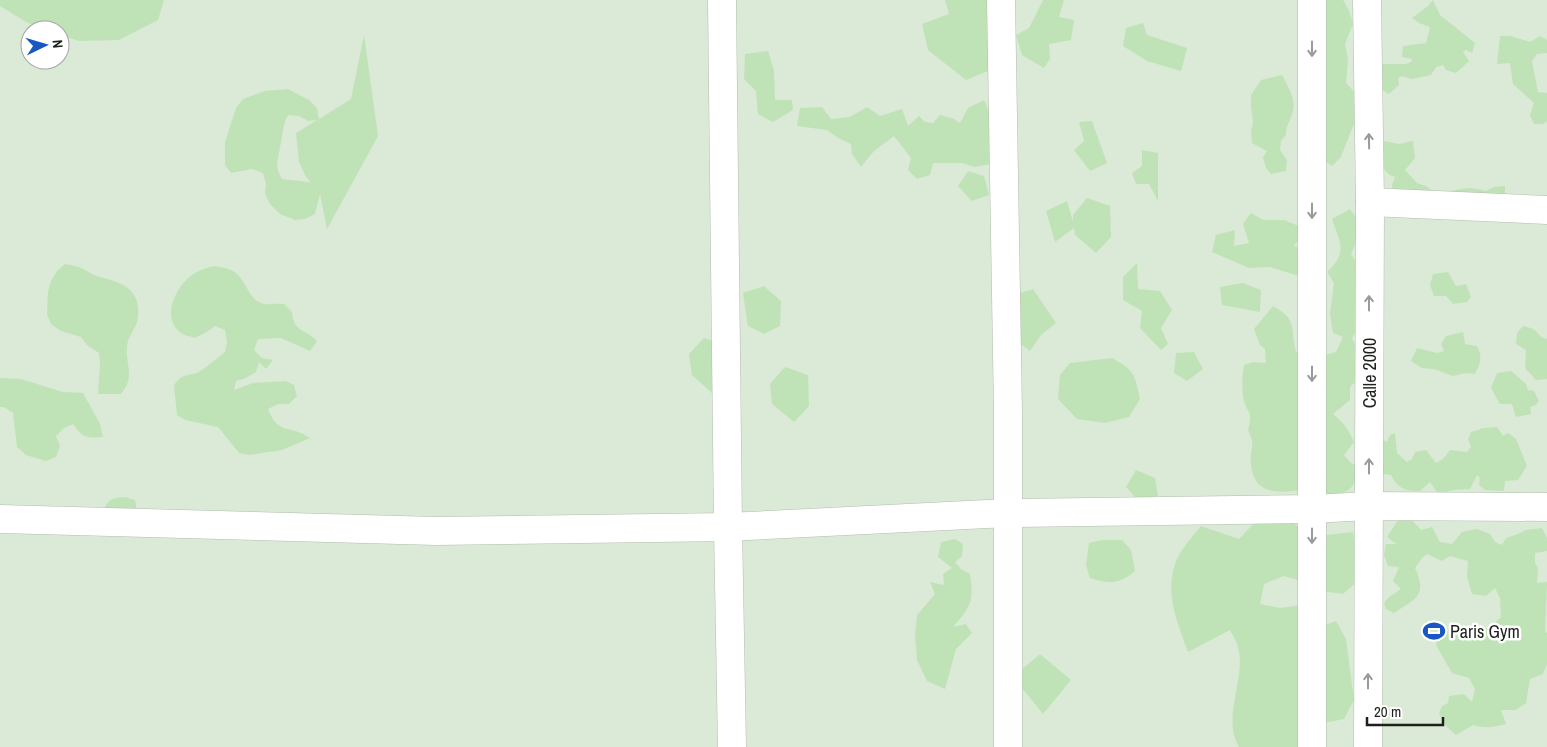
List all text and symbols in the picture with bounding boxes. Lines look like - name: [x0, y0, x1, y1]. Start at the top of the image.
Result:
- north arrow: [20, 20, 70, 70]
- text: N: [49, 39, 67, 49]
- one-way arrow: [1307, 40, 1317, 56]
- one-way arrow: [1364, 133, 1374, 150]
- one-way arrow: [1307, 203, 1316, 219]
- one-way arrow: [1364, 296, 1374, 312]
- street label: Calle 2000: [1357, 338, 1382, 408]
- one-way arrow: [1307, 365, 1317, 381]
- one-way arrow: [1364, 458, 1374, 474]
- one-way arrow: [1307, 528, 1317, 544]
- sports icon: Paris Gym: [1421, 618, 1447, 644]
- place label: Paris Gym: [1450, 619, 1520, 644]
- one-way arrow: [1363, 673, 1373, 690]
- scale bar: [1367, 694, 1443, 726]
- text: 20 m: [1374, 701, 1401, 722]

